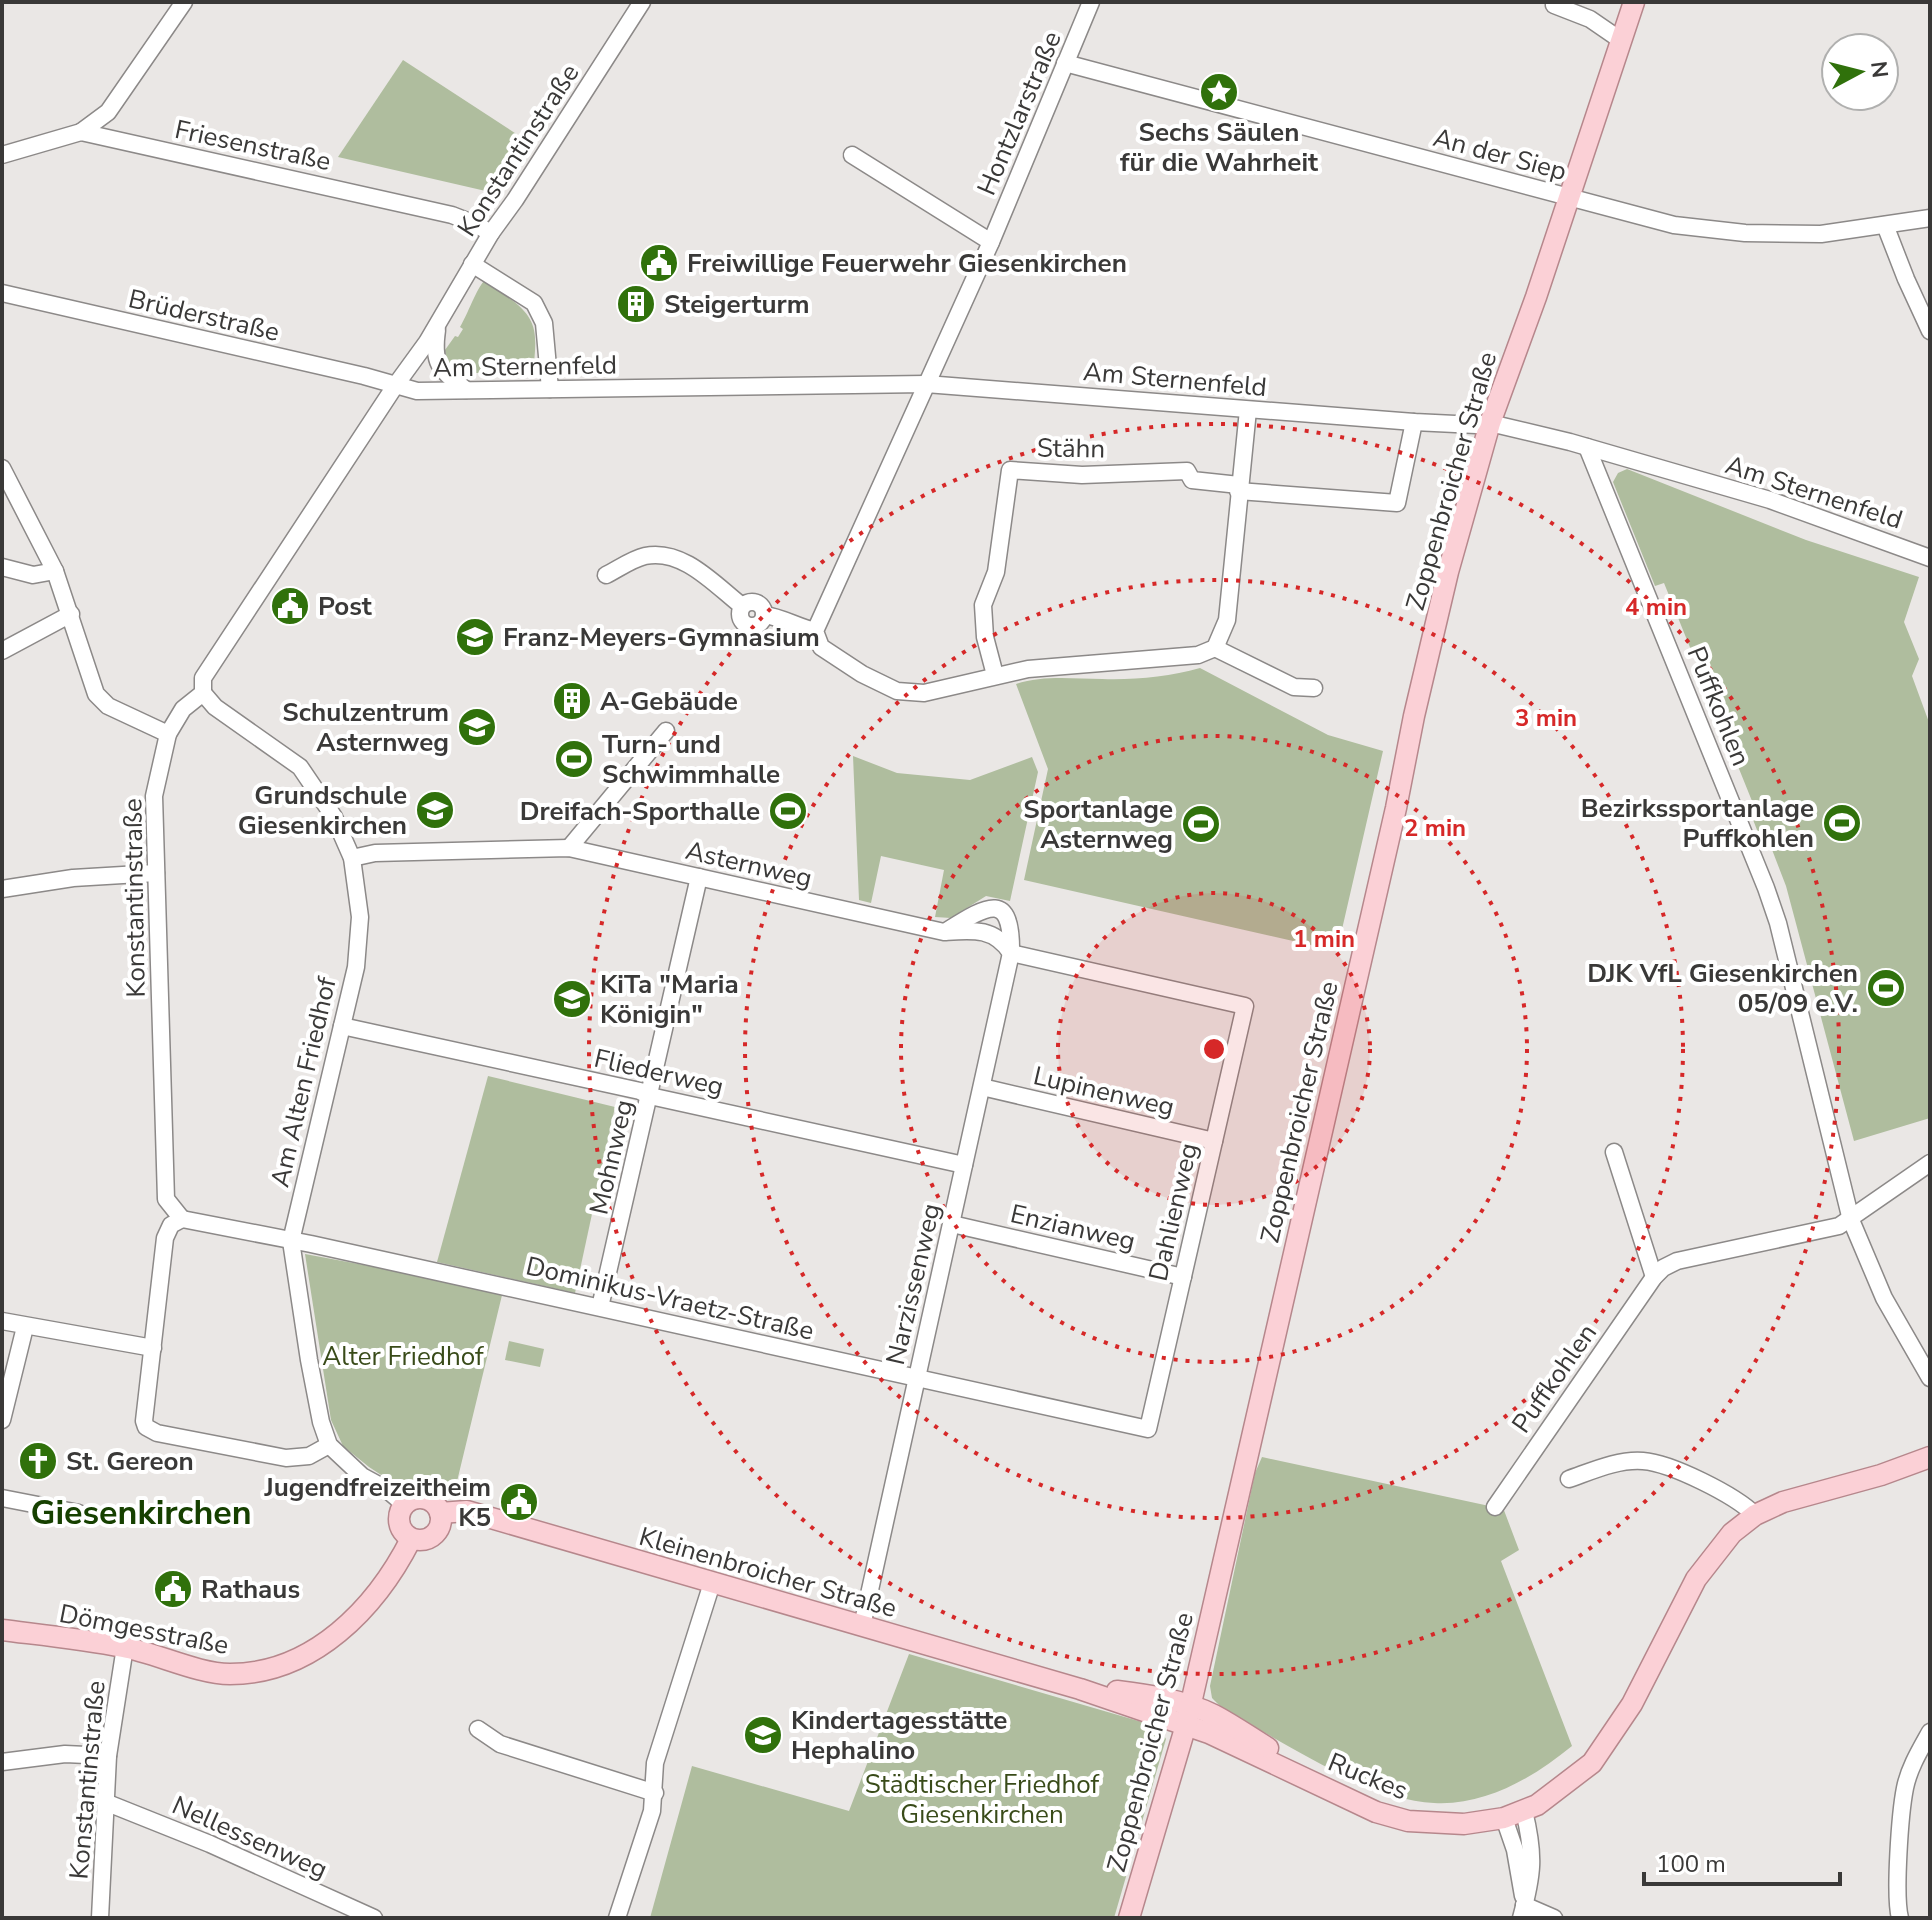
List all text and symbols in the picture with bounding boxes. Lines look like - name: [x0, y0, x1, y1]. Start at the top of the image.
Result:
- street label: Hontzlarstraße: [969, 26, 1070, 201]
- north arrow: [1820, 32, 1900, 112]
- street label: Konstantinstraße: [449, 57, 587, 243]
- text: N: [1863, 60, 1895, 80]
- place icon: Sechs Säulen für die Wahrheit: [1198, 71, 1240, 113]
- street label: Friesenstraße: [172, 112, 334, 179]
- place label: Sechs Säulen für die Wahrheit: [1120, 115, 1319, 180]
- street label: An der Siep: [1429, 120, 1570, 189]
- public building icon: Freiwillige Feuerwehr Giesenkirchen: [638, 242, 680, 284]
- place label: Freiwillige Feuerwehr Giesenkirchen: [687, 246, 1127, 281]
- street label: Brüderstraße: [125, 281, 283, 350]
- building icon: Steigerturm: [615, 283, 657, 325]
- place label: Steigerturm: [664, 287, 810, 322]
- street label: Am Sternenfeld: [433, 347, 617, 386]
- street label: Zoppenbroicher Straße: [1398, 348, 1505, 615]
- street label: Am Sternenfeld: [1082, 354, 1268, 405]
- street label: Stähn: [1037, 430, 1105, 467]
- street label: Am Sternenfeld: [1721, 447, 1907, 538]
- public building icon: Post: [269, 585, 311, 627]
- place label: Post: [318, 589, 373, 624]
- text: 4 min: [1625, 591, 1687, 623]
- school or university icon: Franz-Meyers-Gymnasium: [454, 616, 496, 658]
- place label: Franz-Meyers-Gymnasium: [503, 620, 820, 655]
- street label: Puffkohlen: [1679, 641, 1758, 771]
- building icon: A-Gebäude: [551, 680, 593, 722]
- place label: A-Gebäude: [600, 684, 738, 719]
- place label: Schulzentrum Asternweg: [282, 695, 449, 760]
- text: 3 min: [1515, 702, 1577, 734]
- school or university icon: Schulzentrum Asternweg: [456, 706, 498, 748]
- place label: Turn- und Schwimmhalle: [602, 727, 780, 792]
- sports icon: Turn- und Schwimmhalle: [553, 738, 595, 780]
- place label: Grundschule Giesenkirchen: [238, 778, 407, 843]
- school or university icon: Grundschule Giesenkirchen: [414, 789, 456, 831]
- sports icon: Dreifach-Sporthalle: [767, 790, 809, 832]
- place label: Bezirkssportanlage Puffkohlen: [1581, 791, 1814, 856]
- place label: Sportanlage Asternweg: [1023, 792, 1173, 857]
- place label: Dreifach-Sporthalle: [520, 794, 760, 829]
- street label: Konstantinstraße: [115, 798, 154, 998]
- sports icon: Bezirkssportanlage Puffkohlen: [1821, 802, 1863, 844]
- sports icon: Sportanlage Asternweg: [1180, 803, 1222, 845]
- text: 2 min: [1404, 812, 1466, 844]
- street label: Asternweg: [682, 833, 816, 896]
- text: 1 min: [1293, 923, 1355, 955]
- place label: DJK VfL Giesenkirchen 05/09 e.V.: [1587, 956, 1858, 1021]
- place label: KiTa "Maria Königin": [600, 967, 739, 1032]
- sports icon: DJK VfL Giesenkirchen 05/09 e.V.: [1865, 967, 1907, 1009]
- street label: Am Alten Friedhof: [262, 973, 345, 1191]
- school or university icon: KiTa "Maria Königin": [551, 978, 593, 1020]
- street label: Zoppenbroicher Straße: [1252, 978, 1347, 1246]
- centre of rings: [1200, 1035, 1228, 1063]
- street label: Fliederweg: [591, 1041, 727, 1104]
- street label: Lupinenweg: [1030, 1058, 1178, 1125]
- street label: Mohnweg: [581, 1096, 642, 1218]
- street label: Dahlienweg: [1141, 1140, 1206, 1285]
- street label: Enzianweg: [1007, 1196, 1139, 1259]
- street label: Narzissenweg: [878, 1200, 949, 1368]
- street label: Dominikus-Vraetz-Straße: [523, 1248, 817, 1349]
- street label: Puffkohlen: [1504, 1317, 1605, 1440]
- park label: Alter Friedhof: [322, 1339, 484, 1374]
- church icon: St. Gereon: [17, 1440, 59, 1482]
- place label: St. Gereon: [66, 1444, 194, 1479]
- place label: Jugendfreizeitheim K5: [263, 1470, 491, 1535]
- public building icon: Jugendfreizeitheim K5: [498, 1481, 540, 1523]
- district label: Giesenkirchen: [30, 1490, 252, 1536]
- street label: Kleinenbroicher Straße: [635, 1519, 901, 1626]
- public building icon: Rathaus: [152, 1568, 194, 1610]
- place label: Rathaus: [201, 1572, 300, 1607]
- street label: Dömgesstraße: [56, 1596, 232, 1663]
- street label: Zoppenbroicher Straße: [1099, 1608, 1202, 1876]
- street label: Konstantinstraße: [61, 1679, 114, 1881]
- place label: Kindertagesstätte Hephalino: [791, 1703, 1007, 1768]
- school or university icon: Kindertagesstätte Hephalino: [742, 1714, 784, 1756]
- street label: Ruckes: [1323, 1745, 1413, 1808]
- park label: Städtischer Friedhof Giesenkirchen: [865, 1767, 1099, 1832]
- street label: Nellessenweg: [167, 1788, 333, 1887]
- scale bar: [1644, 1836, 1840, 1886]
- text: 100 m: [1656, 1848, 1726, 1880]

